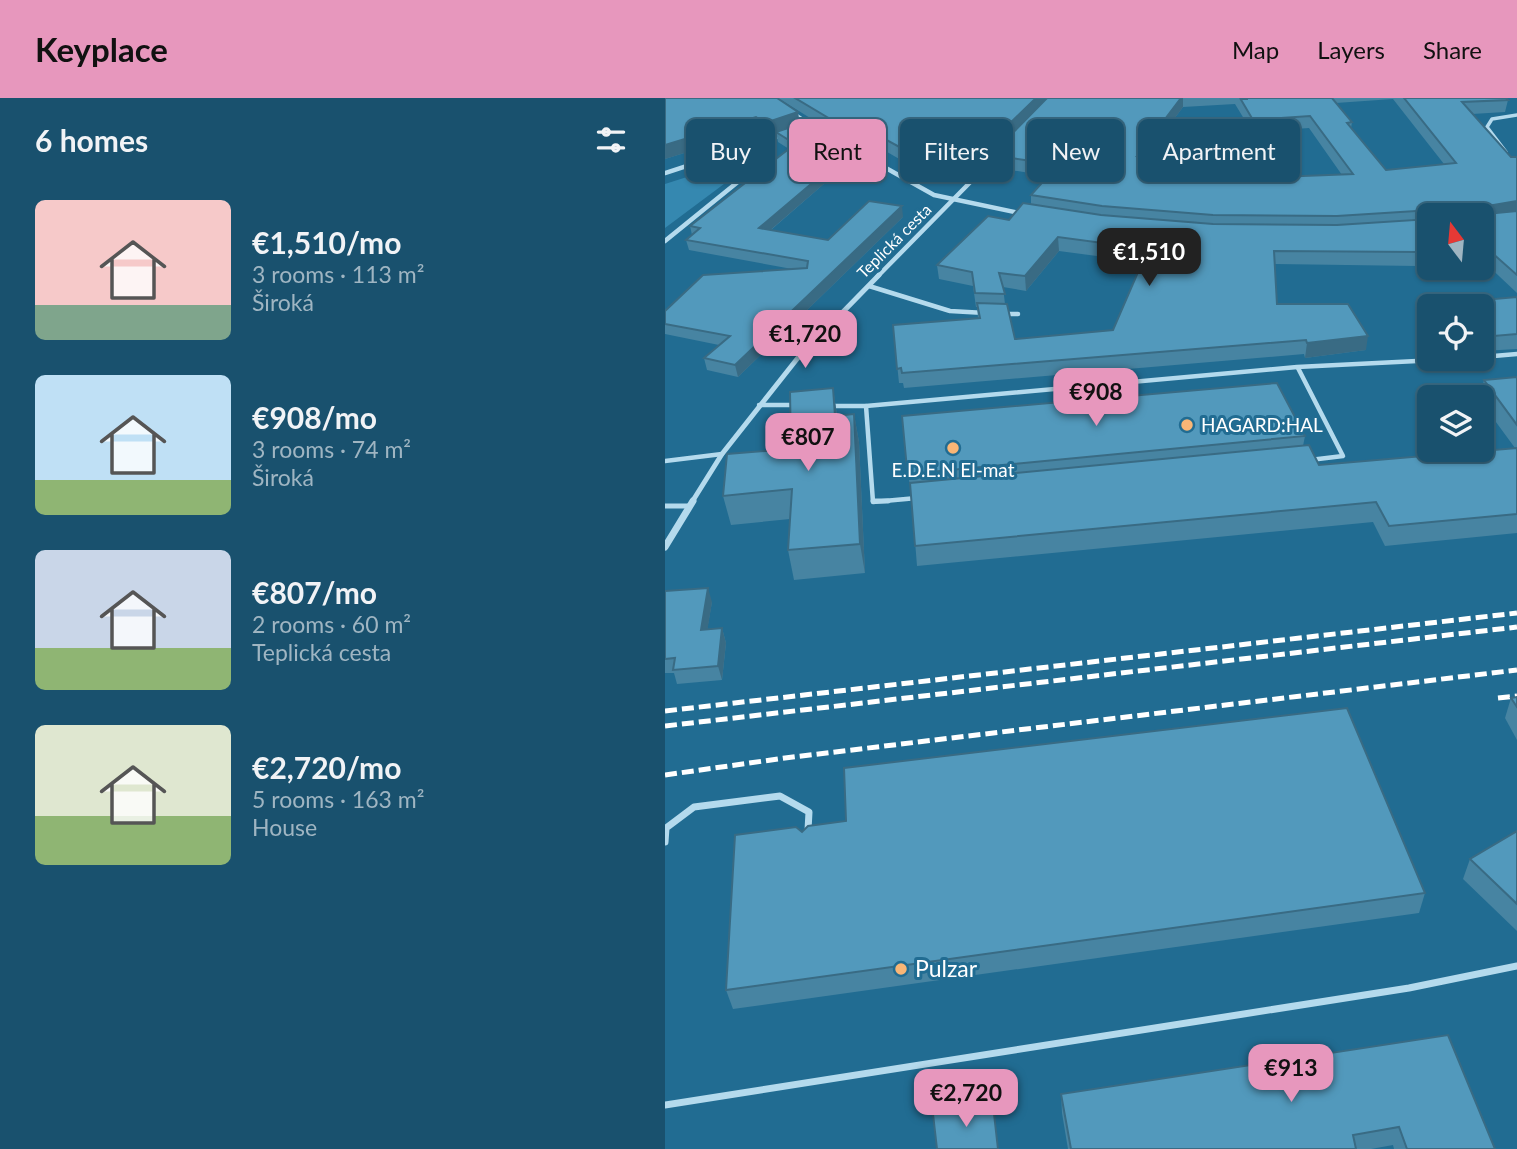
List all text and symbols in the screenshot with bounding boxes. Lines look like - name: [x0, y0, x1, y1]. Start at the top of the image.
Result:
- text: Keyplace: [35, 29, 168, 69]
- text: Map: [1232, 35, 1279, 64]
- text: Layers: [1317, 35, 1385, 64]
- text: Share: [1423, 35, 1482, 64]
- chip: Buy: [686, 119, 775, 182]
- chip: Rent: [789, 119, 886, 182]
- chip: Filters: [900, 119, 1013, 182]
- chip: New: [1027, 119, 1124, 182]
- chip: Apartment: [1138, 119, 1300, 182]
- icon: filters: [592, 121, 630, 159]
- text: 6 homes: [35, 122, 148, 158]
- street label: Teplická cesta: [853, 200, 935, 282]
- north arrow: [1417, 203, 1495, 280]
- map controls: [1417, 203, 1494, 462]
- text: €1,510/mo: [252, 224, 401, 260]
- icon: home: [91, 228, 175, 312]
- pin: €1,510: [1092, 228, 1206, 288]
- text: €1,510: [1113, 237, 1185, 265]
- text: 3 rooms · 113 m²: [252, 260, 424, 288]
- text: Široká: [252, 288, 314, 316]
- button: locate: [1417, 294, 1494, 371]
- pin: €1,720: [748, 310, 862, 370]
- text: €1,720: [769, 319, 841, 347]
- pin: €908: [1055, 368, 1137, 428]
- text: €908: [1069, 377, 1123, 405]
- button: layers: [1417, 385, 1494, 462]
- text: €908/mo: [252, 399, 377, 435]
- icon: home: [91, 403, 175, 487]
- place label: HAGARD:HAL: [1201, 413, 1323, 436]
- pin: €807: [767, 414, 849, 473]
- marker: HAGARD:HAL: [1179, 417, 1195, 433]
- text: €807: [781, 422, 835, 450]
- text: 3 rooms · 74 m²: [252, 435, 411, 463]
- marker: E.D.E.N El-mat: [945, 440, 961, 456]
- place label: E.D.E.N El-mat: [892, 458, 1015, 481]
- text: Široká: [252, 463, 314, 491]
- text: €807/mo: [252, 574, 377, 610]
- icon: home: [91, 578, 175, 662]
- text: 2 rooms · 60 m²: [252, 610, 411, 638]
- text: Teplická cesta: [252, 638, 391, 666]
- text: €2,720/mo: [252, 749, 401, 785]
- icon: home: [91, 753, 175, 837]
- text: 5 rooms · 163 m²: [252, 785, 424, 813]
- text: House: [252, 813, 317, 841]
- place label: Pulzar: [915, 954, 978, 982]
- marker: Pulzar: [893, 961, 909, 977]
- pin: €913: [1250, 1044, 1332, 1104]
- text: €913: [1264, 1053, 1318, 1081]
- pin: €2,720: [909, 1070, 1023, 1129]
- text: €2,720: [930, 1078, 1002, 1106]

